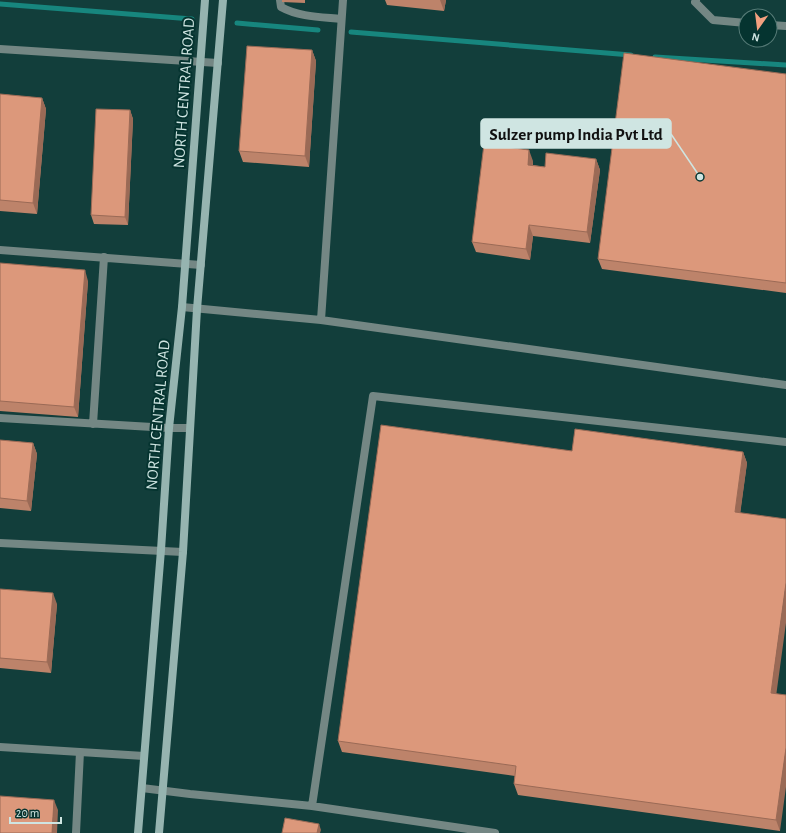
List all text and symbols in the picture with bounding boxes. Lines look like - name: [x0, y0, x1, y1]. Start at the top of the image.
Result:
- north arrow: [738, 8, 778, 48]
- street label: NORTH CENTRAL ROAD: [171, 17, 197, 169]
- text: N: [751, 31, 761, 43]
- callout: Sulzer pump India Pvt Ltd: [481, 119, 671, 148]
- text: Sulzer pump India Pvt Ltd: [489, 126, 663, 143]
- street label: NORTH CENTRAL ROAD: [143, 339, 173, 491]
- scale bar: [10, 799, 61, 825]
- text: 20 m: [16, 807, 39, 819]

